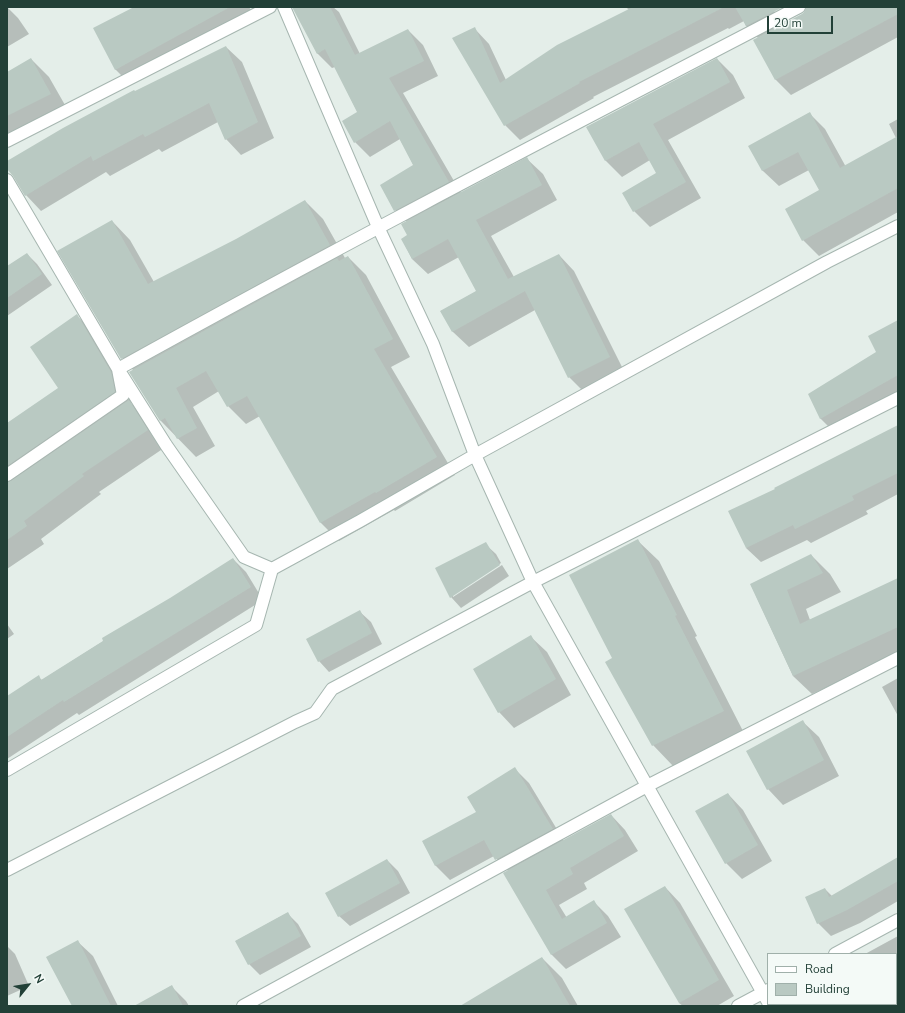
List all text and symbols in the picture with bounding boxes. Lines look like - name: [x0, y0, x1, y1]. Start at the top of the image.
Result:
- scale bar: [769, 8, 835, 34]
- text: 20 m: [774, 15, 802, 31]
- legend: [767, 953, 897, 1005]
- text: Road: [805, 961, 833, 977]
- north arrow: [8, 965, 48, 1005]
- text: N: [30, 971, 47, 986]
- text: Building: [805, 981, 850, 997]

